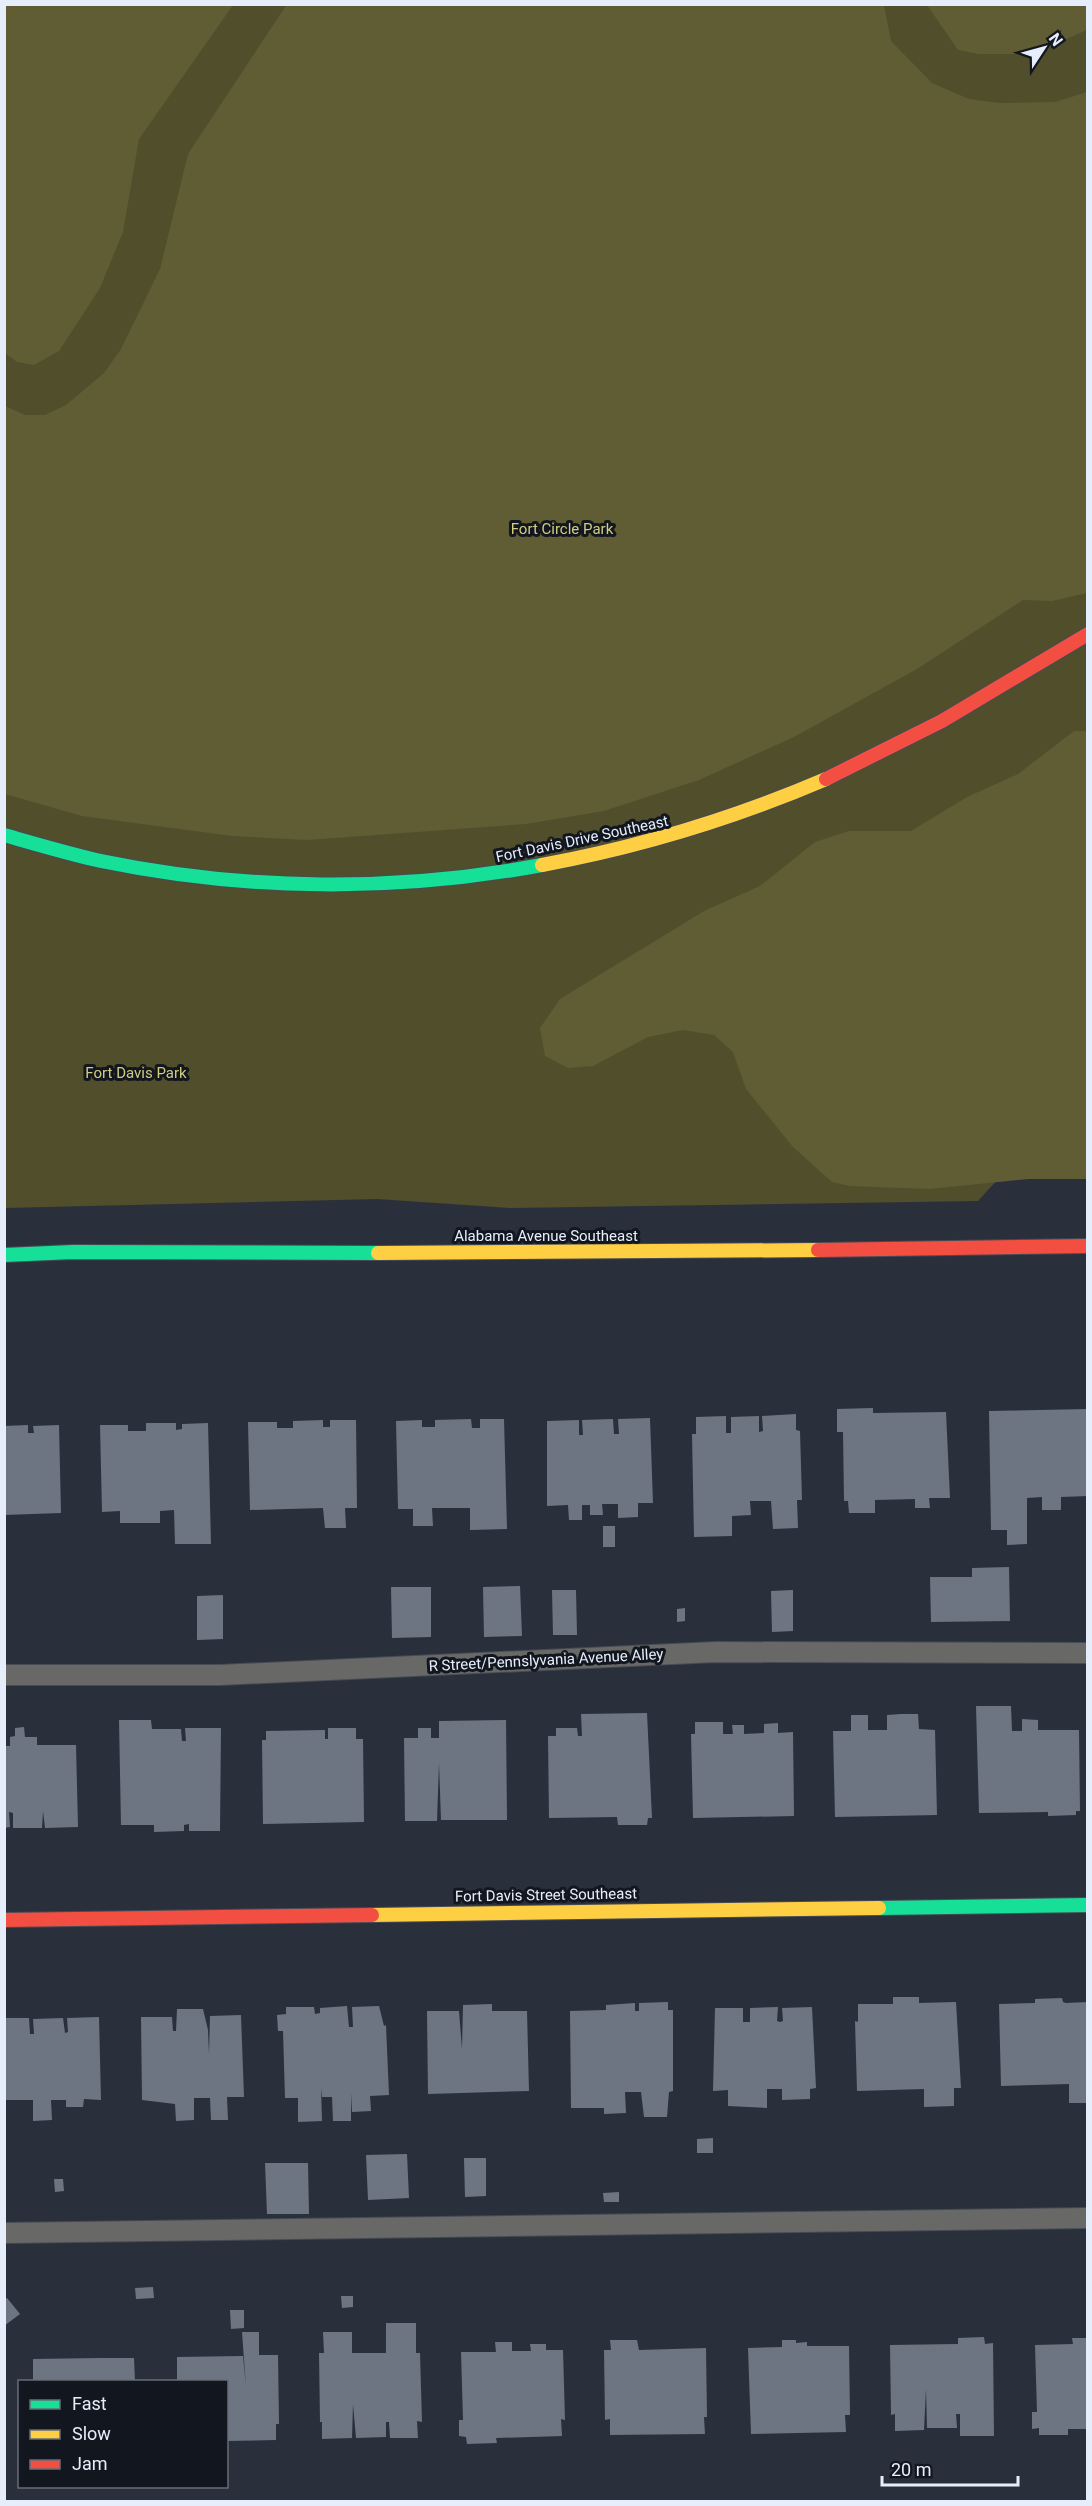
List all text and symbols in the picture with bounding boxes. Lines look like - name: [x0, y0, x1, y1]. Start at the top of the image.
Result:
- north arrow: [1014, 18, 1074, 78]
- text: N: [1045, 29, 1067, 50]
- park label: Fort Circle Park: [511, 520, 614, 538]
- street label: Fort Davis Drive Southeast: [494, 812, 670, 866]
- park label: Fort Davis Park: [85, 1064, 187, 1082]
- street label: Alabama Avenue Southeast: [454, 1227, 638, 1245]
- street label: R Street/Pennslyvania Avenue Alley: [428, 1645, 664, 1675]
- street label: Fort Davis Street Southeast: [455, 1884, 637, 1906]
- legend: [18, 2380, 228, 2488]
- text: Fast: [72, 2393, 107, 2414]
- text: Slow: [72, 2423, 111, 2444]
- scale bar: [882, 2449, 1018, 2487]
- text: Jam: [72, 2453, 108, 2474]
- text: 20 m: [891, 2459, 931, 2480]

